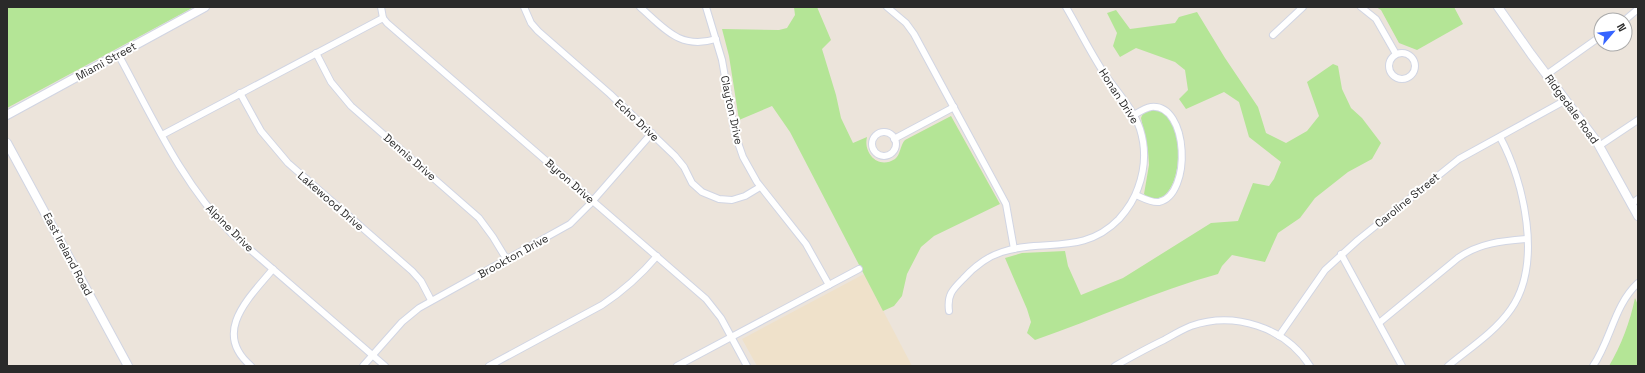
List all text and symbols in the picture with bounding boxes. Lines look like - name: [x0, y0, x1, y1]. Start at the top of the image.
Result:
- north arrow: [1593, 12, 1633, 52]
- text: N: [1614, 21, 1630, 34]
- street label: Miami Street: [73, 39, 139, 83]
- street label: Honan Drive: [1096, 66, 1142, 126]
- street label: Ridgedale Road: [1542, 71, 1602, 147]
- street label: Clayton Drive: [718, 74, 746, 146]
- street label: Echo Drive: [612, 96, 662, 144]
- street label: Dennis Drive: [381, 130, 439, 184]
- street label: Byron Drive: [543, 156, 597, 206]
- street label: Lakewood Drive: [295, 169, 367, 233]
- street label: Caroline Street: [1372, 170, 1442, 230]
- street label: Alpine Drive: [203, 201, 257, 255]
- street label: East Ireland Road: [40, 210, 96, 298]
- street label: Brookton Drive: [475, 231, 551, 281]

